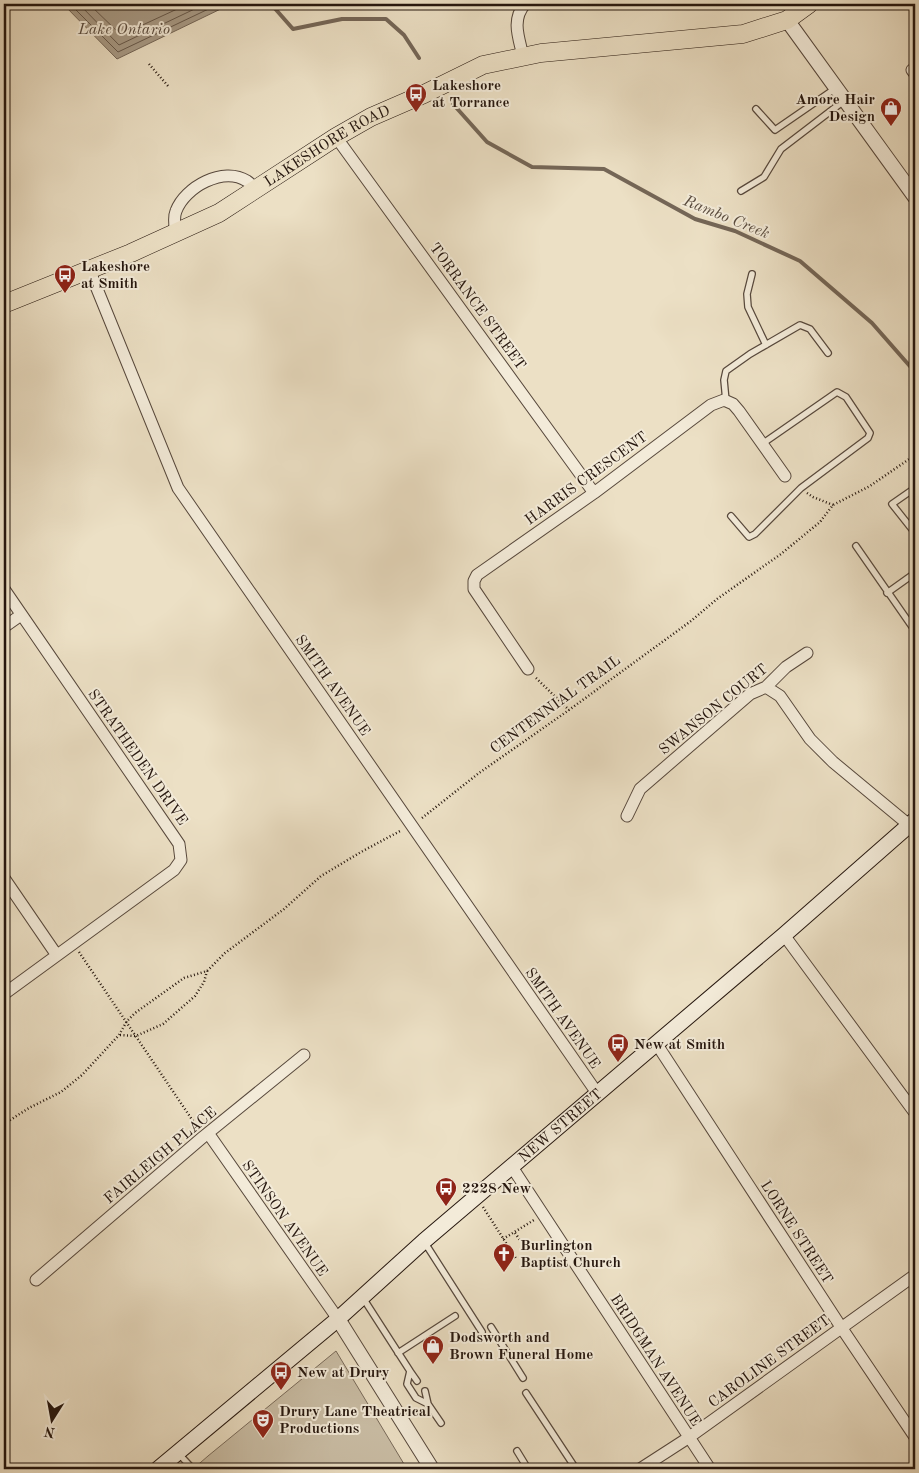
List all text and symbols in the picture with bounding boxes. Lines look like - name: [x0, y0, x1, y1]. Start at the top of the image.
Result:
- water label: Lake Ontario: [77, 22, 170, 38]
- place label: Lakeshore at Torrance: [432, 79, 510, 111]
- bus stop icon: Lakeshore at Torrance: [404, 82, 428, 113]
- place label: Amore Hair Design: [795, 93, 875, 125]
- shop icon: Amore Hair Design: [879, 96, 903, 127]
- street label: LAKESHORE ROAD: [262, 104, 392, 190]
- water label: Rambo Creek: [680, 193, 772, 242]
- street label: TORRANCE STREET: [426, 241, 528, 373]
- place label: Lakeshore at Smith: [81, 260, 150, 292]
- bus stop icon: Lakeshore at Smith: [53, 263, 77, 294]
- street label: HARRIS CRESCENT: [523, 430, 651, 529]
- street label: SMITH AVENUE: [291, 633, 372, 739]
- street label: CENTENNIAL TRAIL: [488, 653, 624, 757]
- street label: SWANSON COURT: [657, 662, 771, 758]
- street label: STRATHEDEN DRIVE: [84, 687, 189, 828]
- street label: SMITH AVENUE: [521, 966, 602, 1072]
- bus stop icon: New at Smith: [606, 1032, 630, 1063]
- place label: New at Smith: [634, 1038, 725, 1053]
- street label: NEW STREET: [516, 1087, 606, 1166]
- street label: FAIRLEIGH PLACE: [102, 1105, 220, 1207]
- street label: STINSON AVENUE: [238, 1158, 329, 1280]
- bus stop icon: 2228 New: [434, 1176, 458, 1207]
- street label: LORNE STREET: [757, 1179, 835, 1287]
- place label: 2228 New: [462, 1182, 532, 1197]
- place label: Burlington Baptist Church: [520, 1239, 621, 1271]
- church icon: Burlington Baptist Church: [492, 1242, 516, 1273]
- street label: BRIDGMAN AVENUE: [607, 1292, 703, 1429]
- street label: CAROLINE STREET: [706, 1313, 833, 1411]
- place label: Dodsworth and Brown Funeral Home: [449, 1331, 593, 1363]
- shop icon: Dodsworth and Brown Funeral Home: [421, 1334, 445, 1365]
- bus stop icon: New at Drury: [269, 1360, 293, 1391]
- place label: New at Drury: [297, 1366, 390, 1381]
- north arrow: [28, 1396, 78, 1446]
- place label: Drury Lane Theatrical Productions: [279, 1405, 431, 1437]
- theatre icon: Drury Lane Theatrical Productions: [251, 1408, 275, 1439]
- text: N: [43, 1424, 56, 1440]

